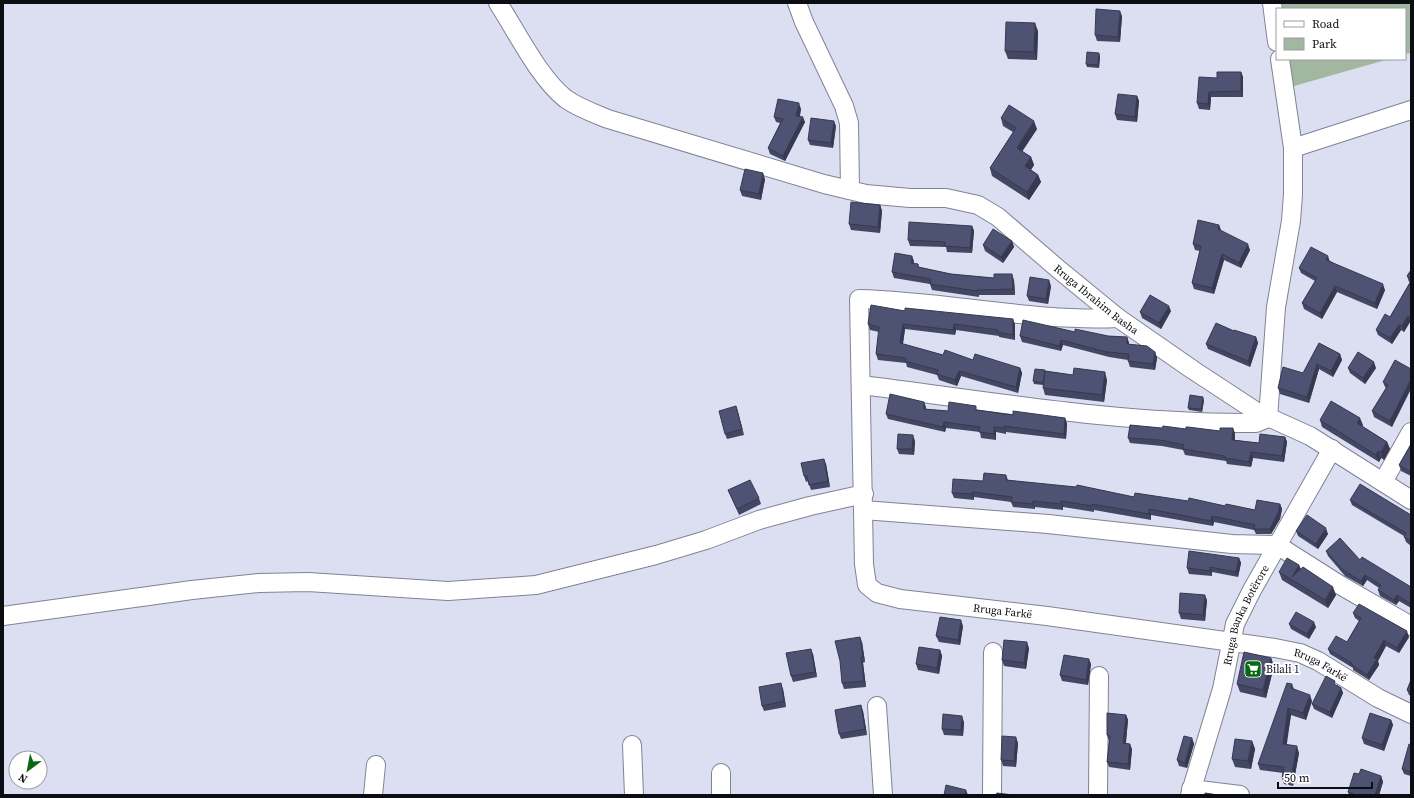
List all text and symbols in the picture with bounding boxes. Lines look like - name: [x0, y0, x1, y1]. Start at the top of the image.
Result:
- legend: [1276, 8, 1406, 60]
- text: Road: [1312, 16, 1339, 32]
- text: Park: [1312, 36, 1337, 52]
- street label: Rruga Ibrahim Basha: [1050, 261, 1142, 338]
- street label: Rruga Banka Botërore: [1220, 562, 1273, 667]
- street label: Rruga Farkë: [972, 601, 1033, 622]
- street label: Rruga Farkë: [1292, 645, 1350, 686]
- supermarket icon: Bilali 1: [1243, 659, 1263, 679]
- place label: Bilali 1: [1266, 662, 1300, 677]
- north arrow: [8, 750, 48, 790]
- scale bar: [1278, 764, 1372, 790]
- text: N: [16, 770, 30, 787]
- text: 50 m: [1284, 770, 1310, 786]

